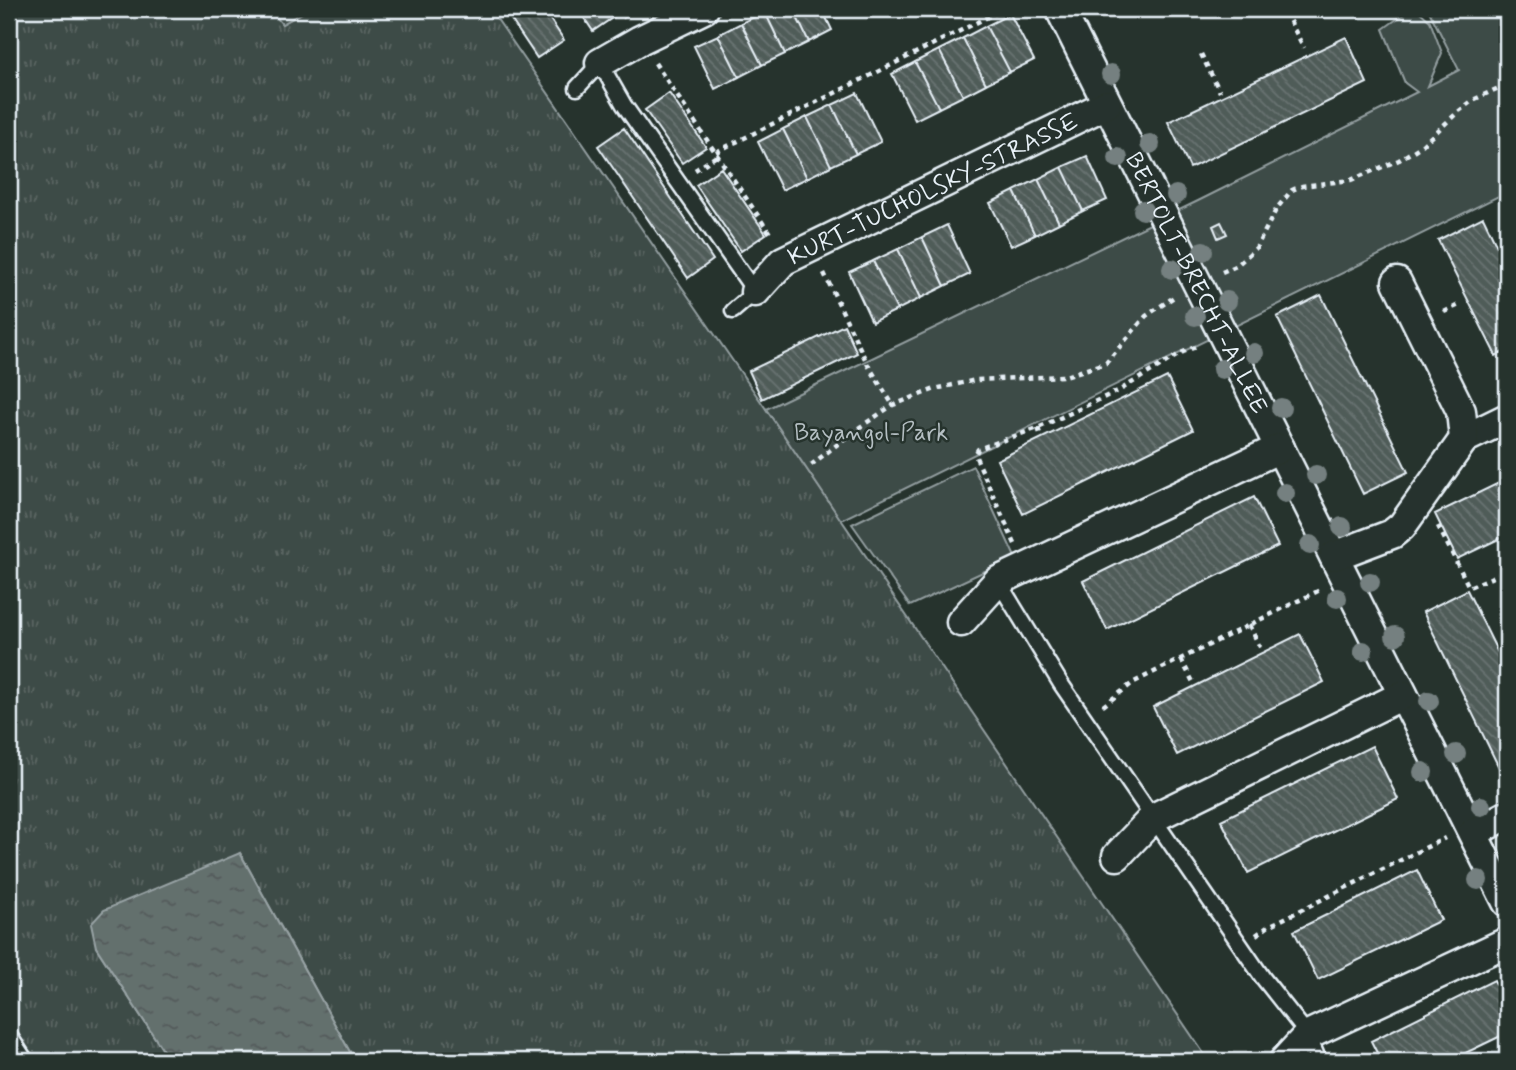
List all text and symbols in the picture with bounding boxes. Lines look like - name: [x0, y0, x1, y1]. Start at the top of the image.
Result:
- street label: KURT-TUCHOLSKY-STRASSE: [783, 106, 1083, 273]
- street label: BERTOLT-BRECHT-ALLEE: [1117, 148, 1274, 419]
- park label: Bayangol-Park: [794, 418, 948, 449]

